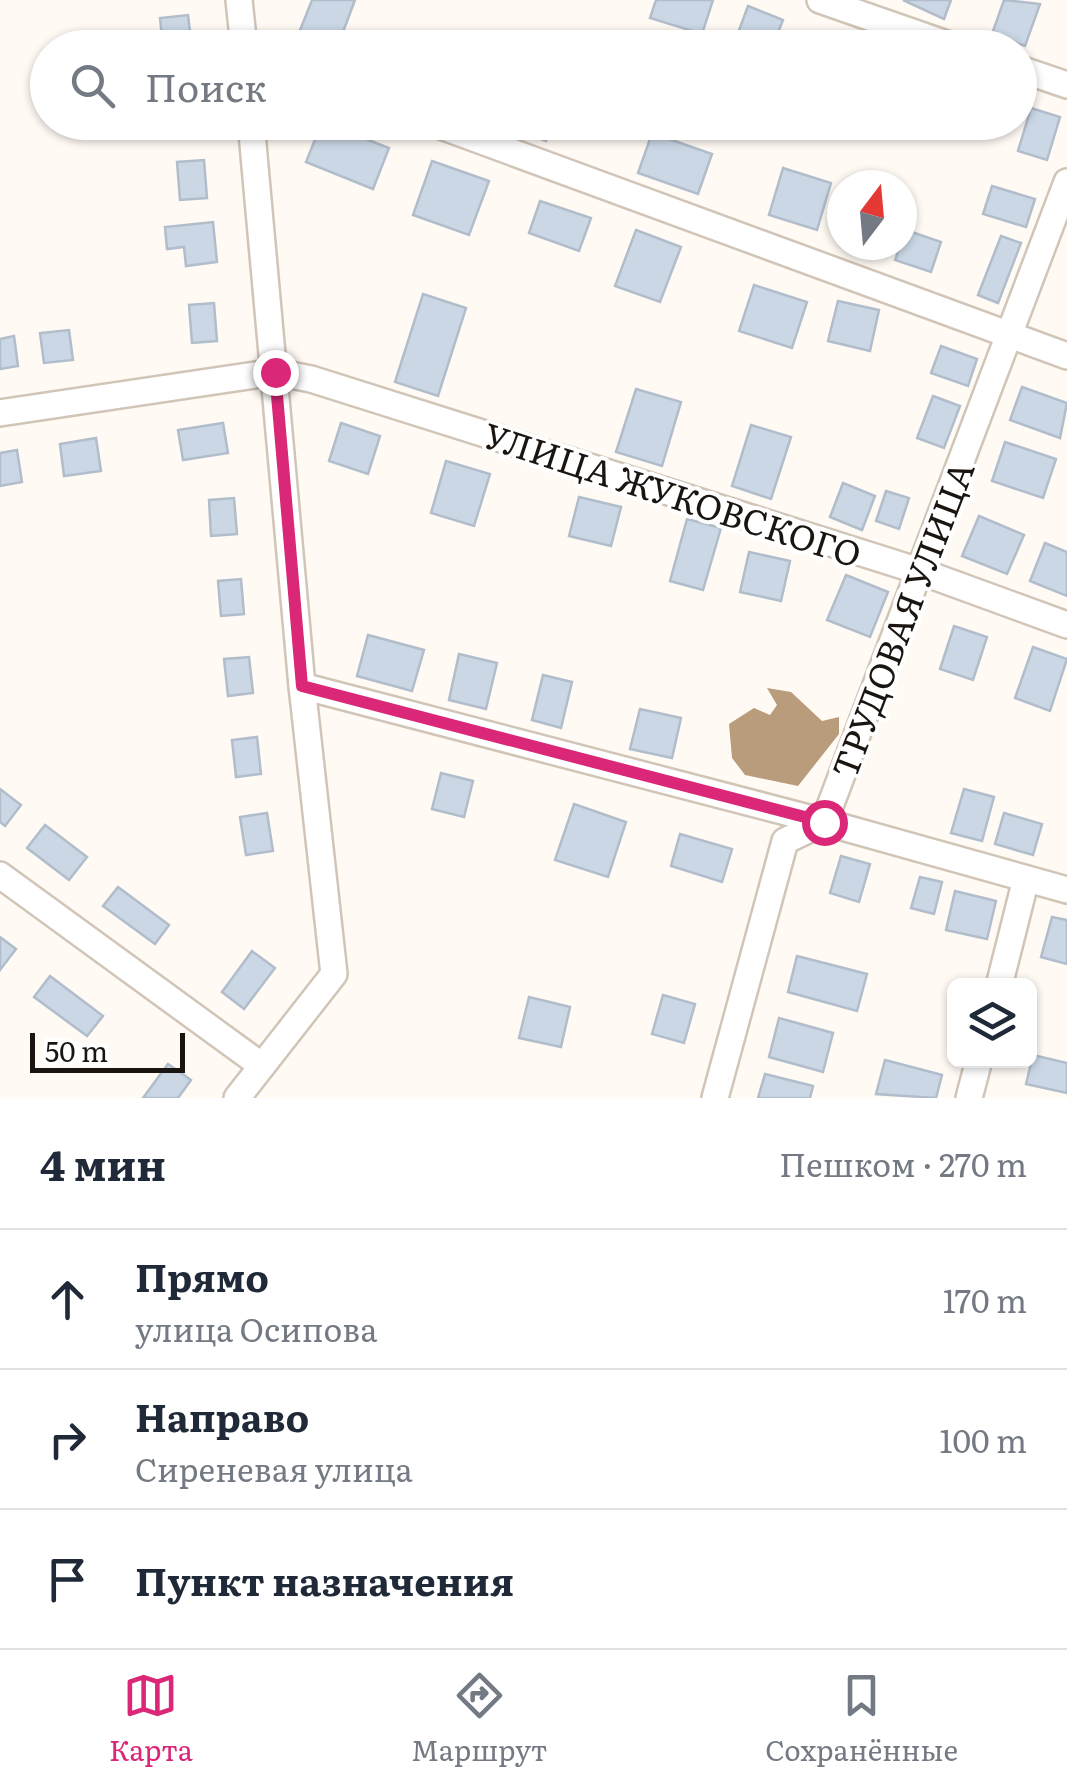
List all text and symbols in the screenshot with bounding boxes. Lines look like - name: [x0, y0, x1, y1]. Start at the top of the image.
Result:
- search box: [30, 30, 1037, 140]
- text: Поиск: [145, 57, 267, 114]
- icon: search: [65, 58, 120, 113]
- north arrow: [827, 170, 917, 260]
- route end: [253, 350, 299, 396]
- street label: УЛИЦА ЖУКОВСКОГО: [478, 407, 868, 579]
- street label: ТРУДОВАЯ УЛИЦА: [817, 453, 985, 785]
- route start: [802, 800, 848, 846]
- map controls: [947, 978, 1037, 1068]
- button: layers: [947, 978, 1037, 1068]
- scale bar: [30, 1028, 185, 1072]
- text: 50 m: [45, 1029, 108, 1071]
- text: 4 мин: [40, 1132, 166, 1194]
- text: Пешком · 270 m: [779, 1139, 1027, 1187]
- text: Прямо: [135, 1247, 269, 1304]
- icon: ahead: [40, 1272, 95, 1327]
- text: 170 m: [943, 1275, 1027, 1323]
- text: улица Осипова: [135, 1304, 377, 1352]
- text: Направо: [135, 1387, 309, 1444]
- icon: right: [40, 1412, 95, 1467]
- text: 100 m: [940, 1415, 1027, 1463]
- text: Сиреневая улица: [135, 1444, 413, 1492]
- text: Пункт назначения: [135, 1551, 514, 1608]
- icon: arrive: [40, 1552, 95, 1607]
- tab: Карта: [109, 1668, 193, 1770]
- tab: Маршрут: [411, 1668, 547, 1770]
- tab: Сохранённые: [765, 1668, 958, 1770]

